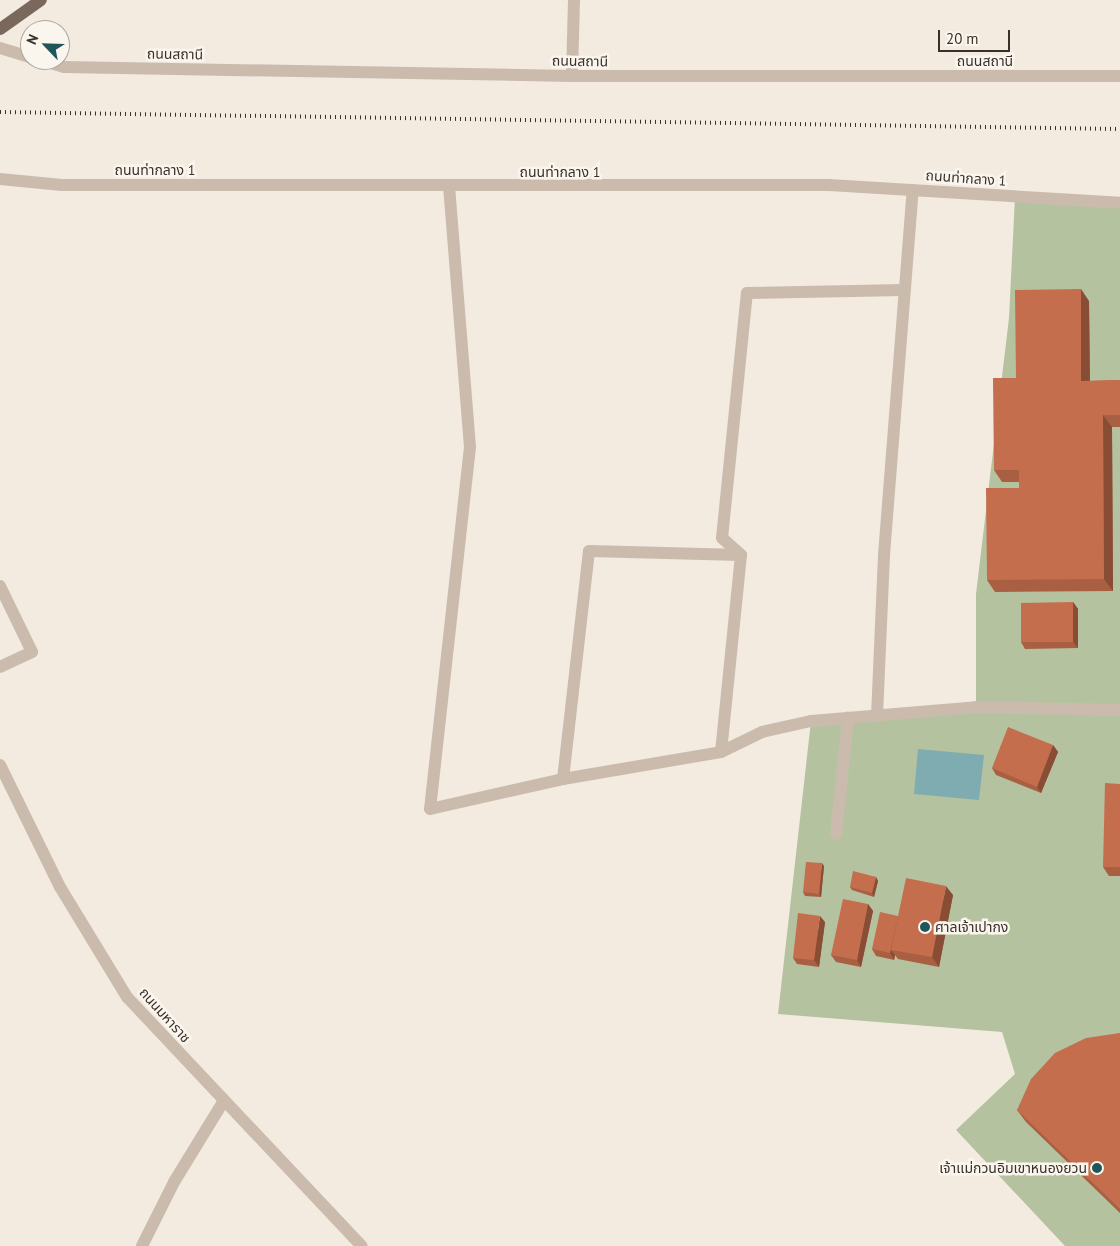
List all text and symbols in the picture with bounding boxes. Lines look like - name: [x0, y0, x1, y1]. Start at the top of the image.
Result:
- north arrow: [20, 20, 70, 70]
- scale bar: [940, 20, 1012, 52]
- text: 20 m: [946, 29, 979, 48]
- text: N: [22, 31, 42, 47]
- street label: ถนนสถานี: [147, 45, 203, 63]
- street label: ถนนสถานี: [552, 52, 608, 70]
- street label: ถนนสถานี: [957, 53, 1013, 69]
- street label: ถนนท่ากลาง 1: [115, 162, 195, 178]
- street label: ถนนท่ากลาง 1: [520, 164, 600, 180]
- street label: ถนนท่ากลาง 1: [925, 167, 1007, 189]
- place label: ศาลเจ้าเปากง: [935, 919, 1008, 935]
- marker: ศาลเจ้าเปากง: [919, 921, 931, 933]
- street label: ถนนมหาราช: [136, 984, 194, 1046]
- place label: เจ้าเเม่กวนอิมเขาหนองยวน: [939, 1160, 1087, 1176]
- marker: เจ้าเเม่กวนอิมเขาหนองยวน: [1091, 1162, 1103, 1174]

